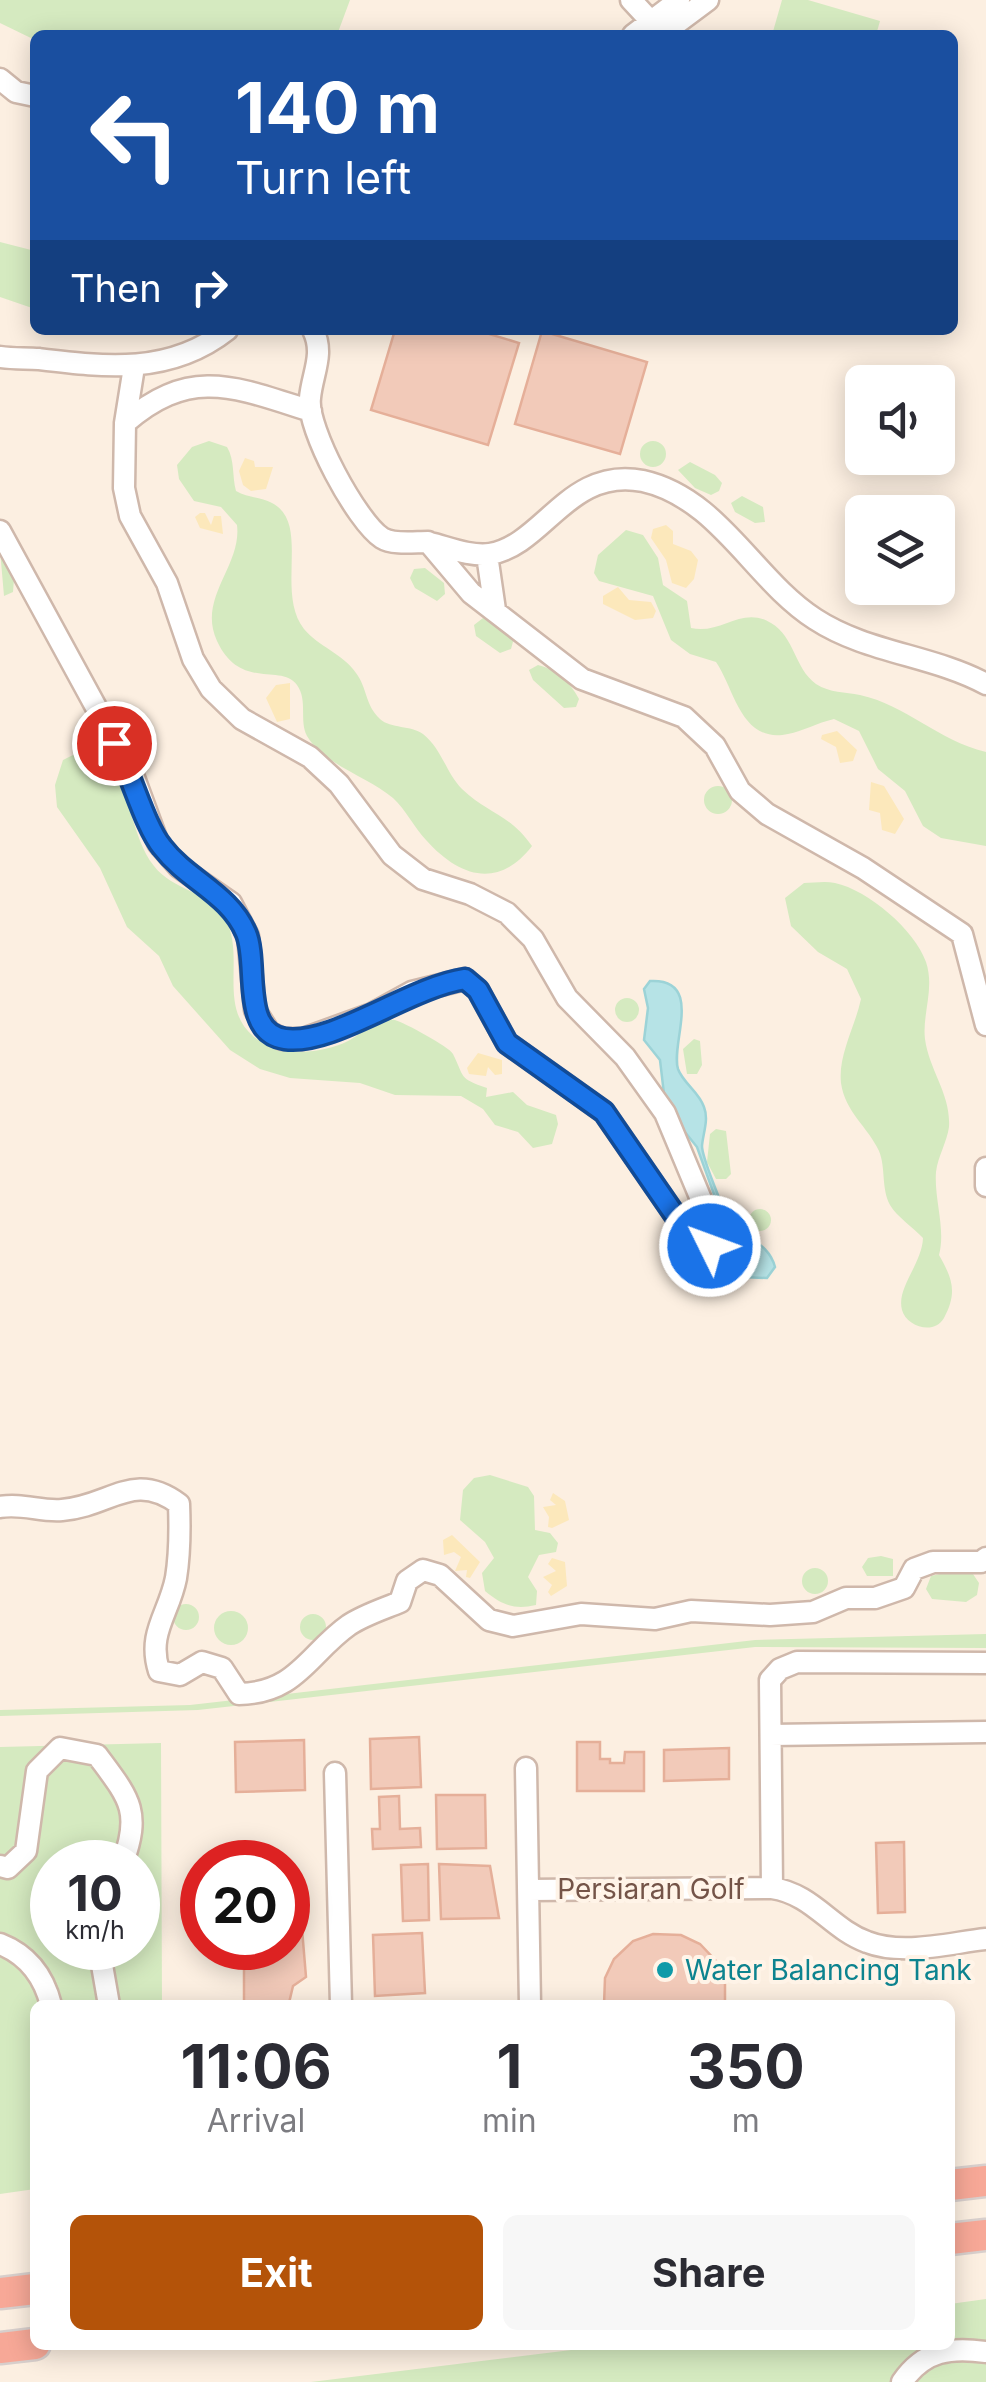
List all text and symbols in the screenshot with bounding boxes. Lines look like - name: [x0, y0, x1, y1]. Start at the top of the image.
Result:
- text: 140 m: [235, 65, 440, 150]
- icon: left: [70, 70, 200, 200]
- text: Turn left: [235, 150, 411, 205]
- icon: right: [182, 260, 237, 315]
- text: Then: [70, 265, 162, 311]
- map controls: [845, 365, 955, 605]
- button: sound: [845, 365, 955, 475]
- button: layers: [845, 495, 955, 605]
- pin: [72, 701, 157, 786]
- icon: arrive: [87, 716, 142, 771]
- position arrow: [658, 1194, 762, 1298]
- speed limit sign: 20: [180, 1840, 310, 1970]
- text: 10: [67, 1863, 123, 1923]
- street label: Persiaran Golf: [557, 1872, 745, 1906]
- text: km/h: [65, 1915, 125, 1945]
- place label: Water Balancing Tank: [685, 1953, 972, 1987]
- marker: Water Balancing Tank: [654, 1959, 676, 1981]
- text: 11:06: [180, 2030, 332, 2102]
- text: 1: [496, 2030, 522, 2102]
- text: 350: [687, 2030, 805, 2102]
- text: Arrival: [207, 2101, 305, 2140]
- text: min: [482, 2101, 537, 2140]
- text: m: [732, 2101, 760, 2140]
- button: Exit: [70, 2215, 483, 2330]
- button: Share: [503, 2215, 915, 2330]

